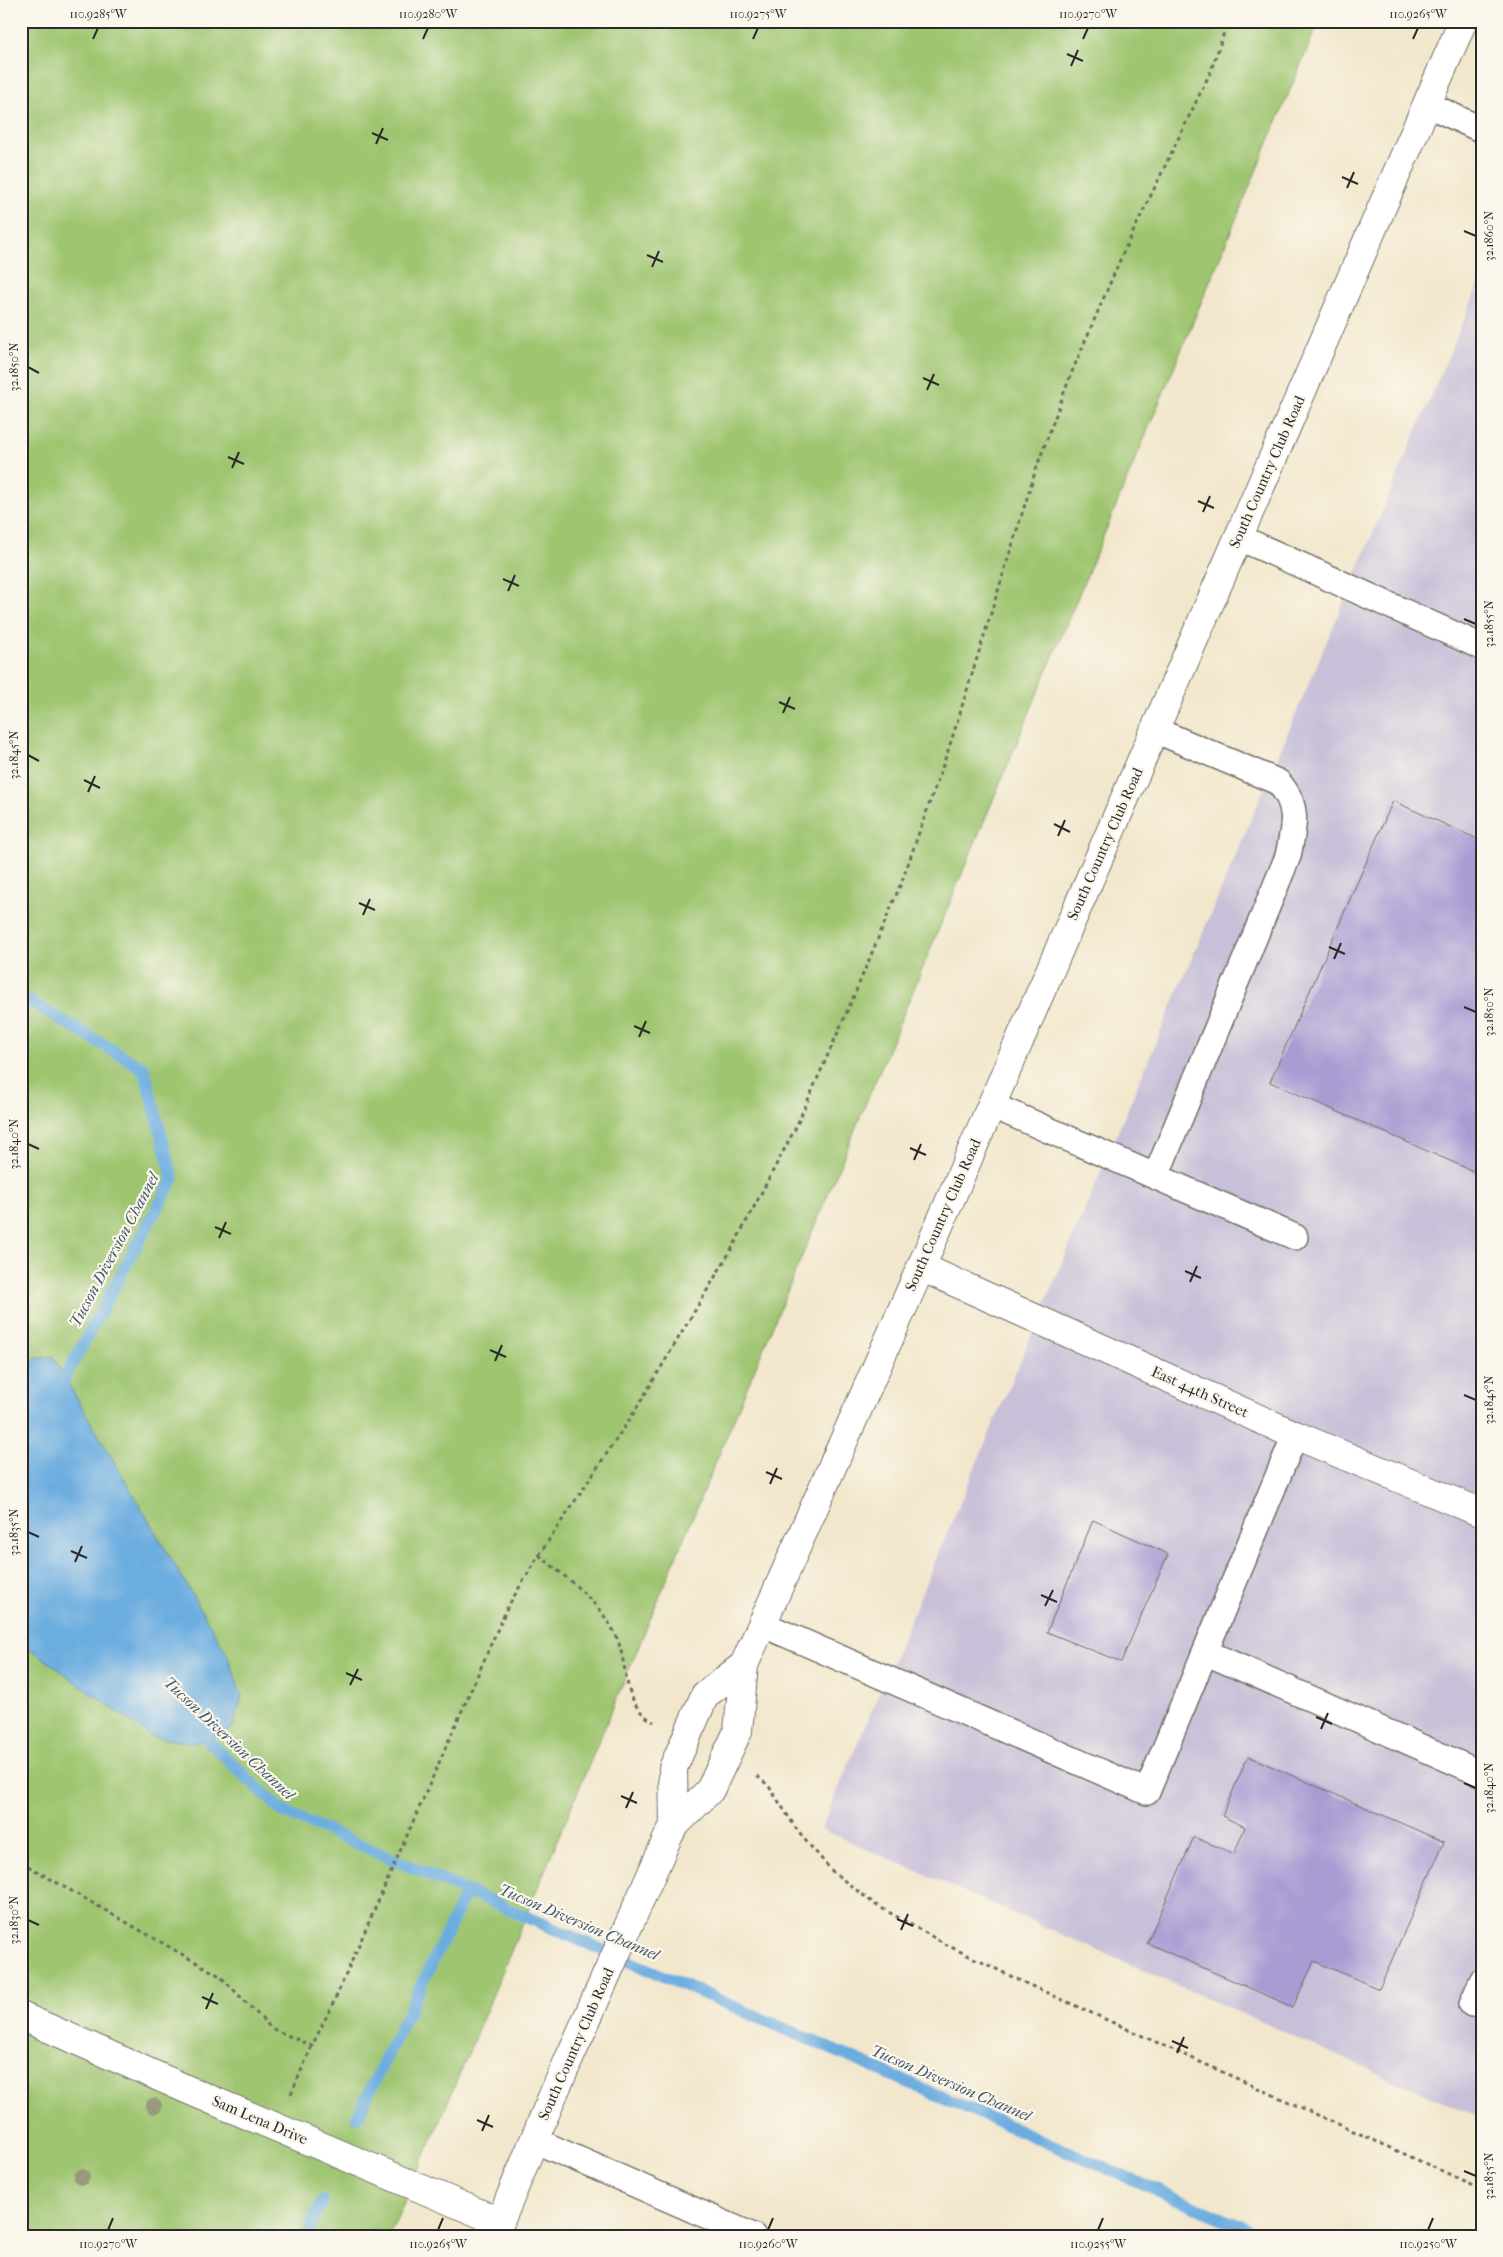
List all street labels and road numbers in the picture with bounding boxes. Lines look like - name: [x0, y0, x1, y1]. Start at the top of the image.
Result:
- street label: South Country Club Road: [1225, 392, 1309, 551]
- street label: South Country Club Road: [1063, 764, 1147, 923]
- street label: South Country Club Road: [901, 1135, 985, 1294]
- street label: East 44th Street: [1149, 1363, 1252, 1422]
- street label: South Country Club Road: [534, 1964, 618, 2123]
- street label: Sam Lena Drive: [209, 2092, 311, 2149]

